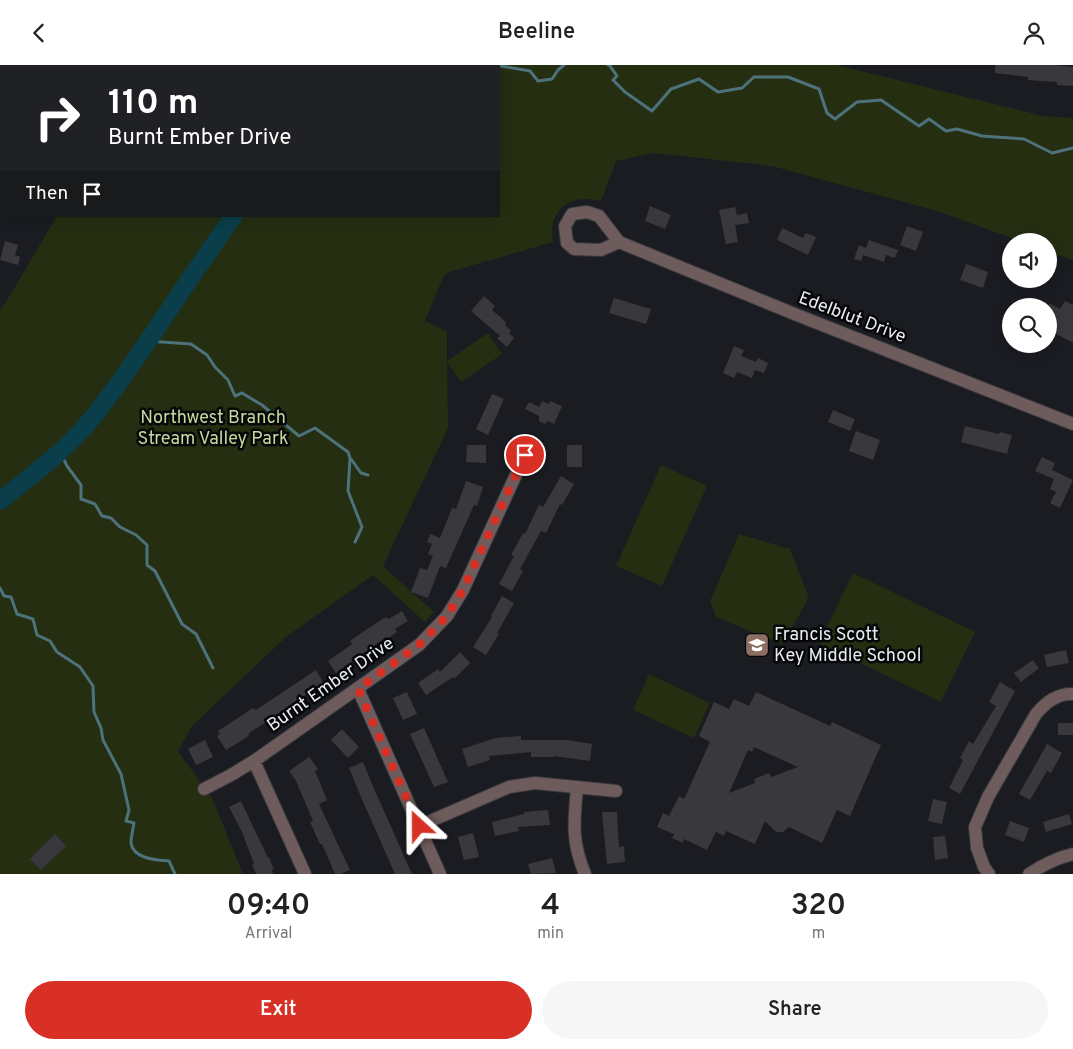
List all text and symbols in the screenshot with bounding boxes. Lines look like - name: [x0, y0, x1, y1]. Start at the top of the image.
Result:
- icon: back: [25, 19, 53, 47]
- text: Beeline: [498, 19, 575, 46]
- icon: person: [1020, 19, 1048, 47]
- text: 110 m: [108, 82, 198, 126]
- icon: right: [25, 85, 90, 150]
- text: Burnt Ember Drive: [108, 125, 291, 152]
- icon: arrive: [78, 180, 106, 208]
- text: Then: [25, 182, 68, 206]
- map controls: [1002, 233, 1057, 353]
- button: sound: [1002, 233, 1057, 288]
- street label: Edelblut Drive: [795, 287, 909, 349]
- button: search: [1002, 298, 1057, 353]
- park label: Northwest Branch Stream Valley Park: [138, 407, 288, 451]
- pin: [504, 434, 546, 476]
- icon: arrive: [511, 441, 539, 469]
- place label: Francis Scott Key Middle School: [774, 624, 921, 668]
- school or university icon: Francis Scott Key Middle School: [744, 632, 770, 658]
- street label: Burnt Ember Drive: [263, 633, 399, 737]
- position arrow: [392, 799, 444, 851]
- text: 09:40: [227, 888, 310, 925]
- text: 4: [541, 888, 560, 925]
- text: 320: [791, 888, 846, 925]
- text: Arrival: [245, 924, 293, 944]
- text: min: [537, 924, 564, 944]
- text: m: [812, 924, 825, 944]
- button: Exit: [25, 981, 532, 1039]
- button: Share: [542, 981, 1048, 1039]

